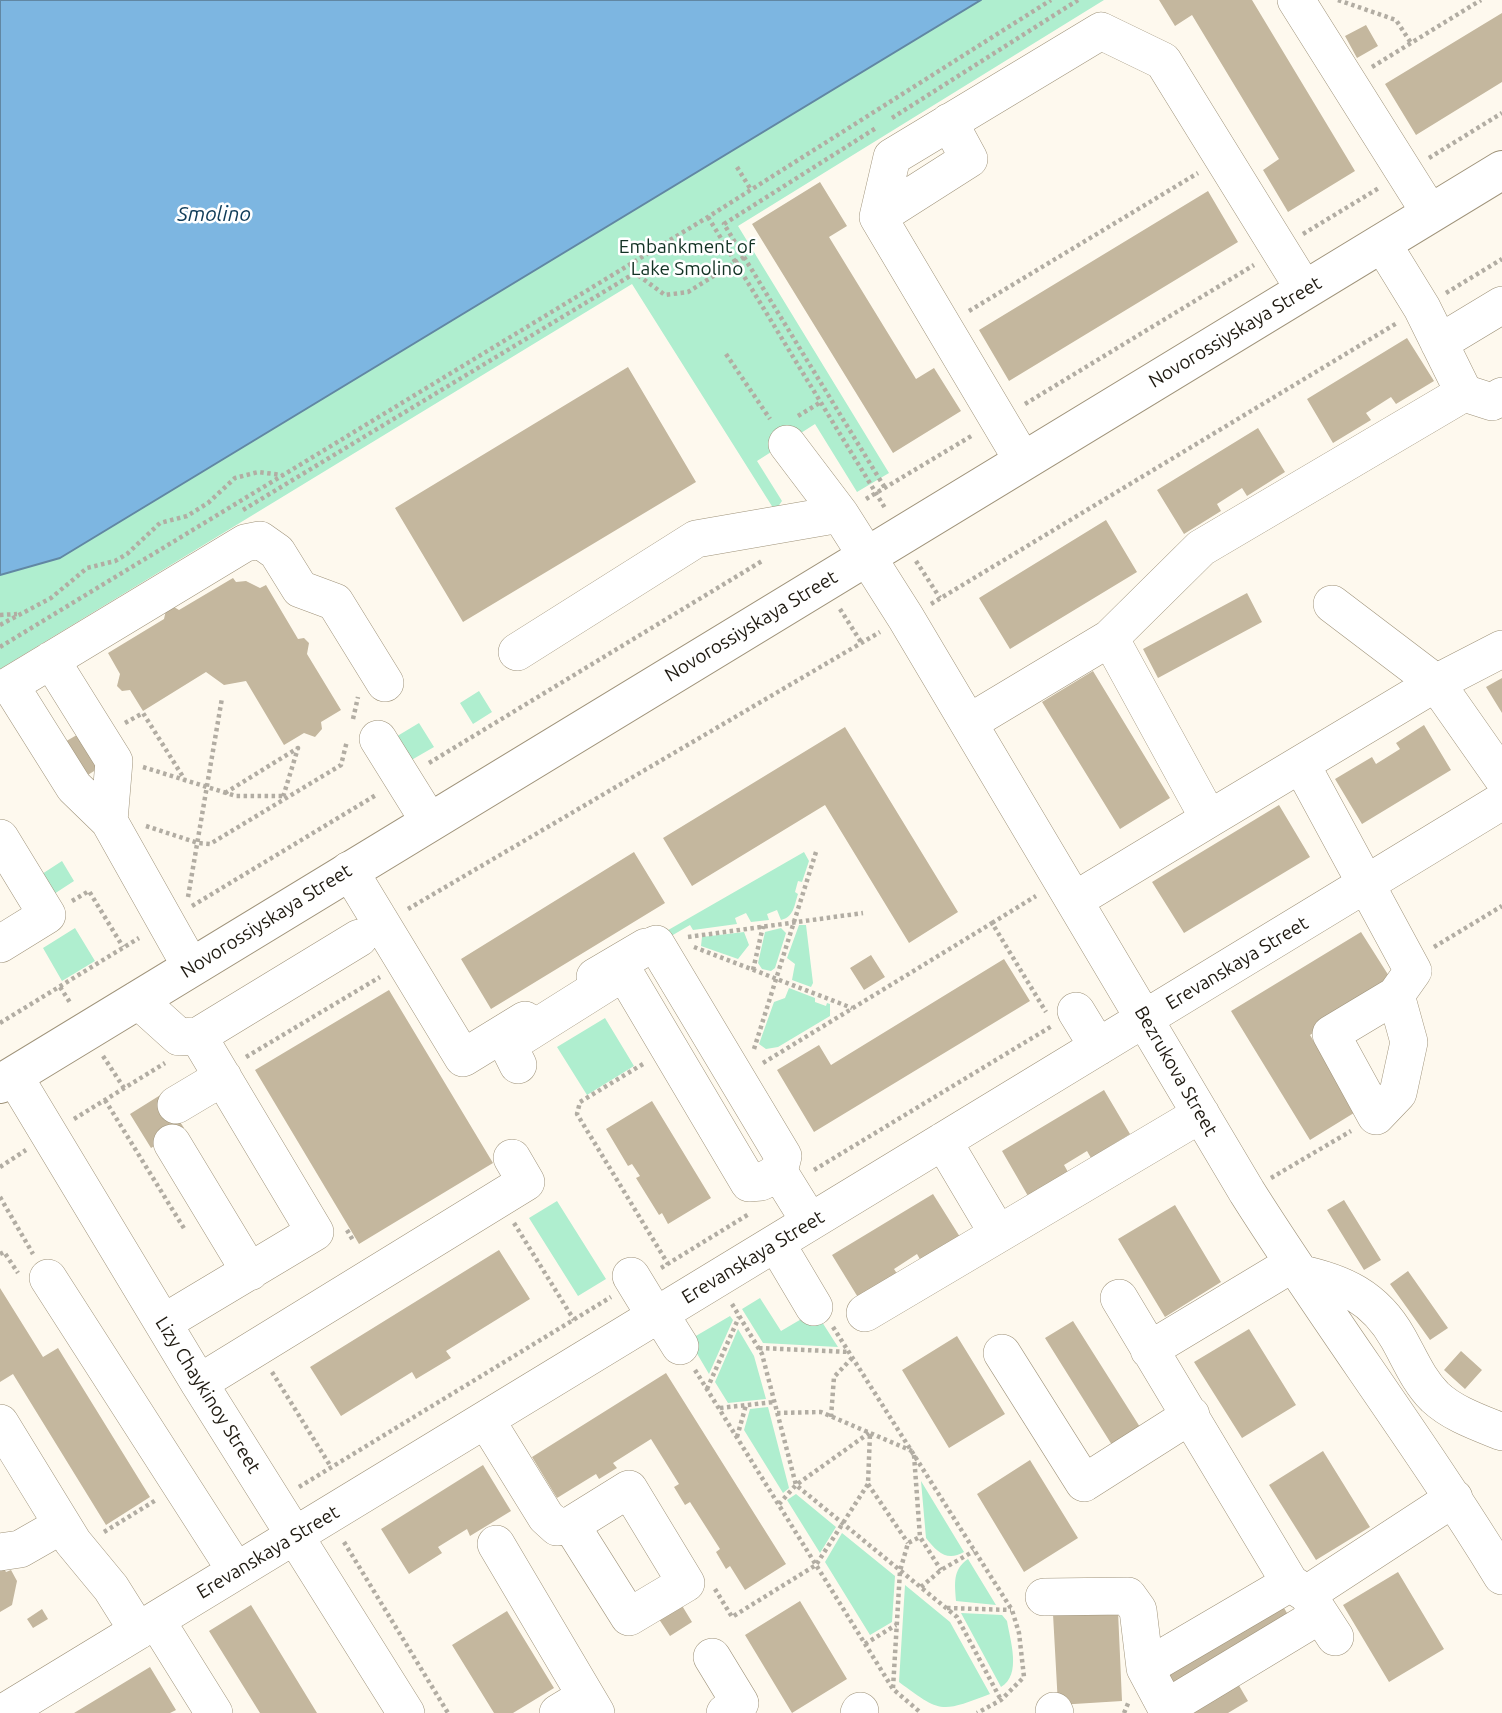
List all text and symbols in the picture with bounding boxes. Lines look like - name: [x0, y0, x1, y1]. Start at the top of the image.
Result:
- water label: Smolino: [177, 201, 251, 227]
- park label: Embankment of Lake Smolino: [619, 236, 755, 280]
- street label: Novorossiyskaya Street: [1145, 271, 1325, 393]
- street label: Novorossiyskaya Street: [661, 565, 841, 687]
- street label: Novorossiyskaya Street: [176, 859, 356, 983]
- street label: Erevanskaya Street: [1162, 911, 1312, 1015]
- street label: Bezrukova Street: [1130, 1002, 1222, 1140]
- street label: Erevanskaya Street: [678, 1205, 828, 1309]
- street label: Lizy Chaykinoy Street: [150, 1312, 266, 1478]
- street label: Erevanskaya Street: [193, 1500, 343, 1604]

